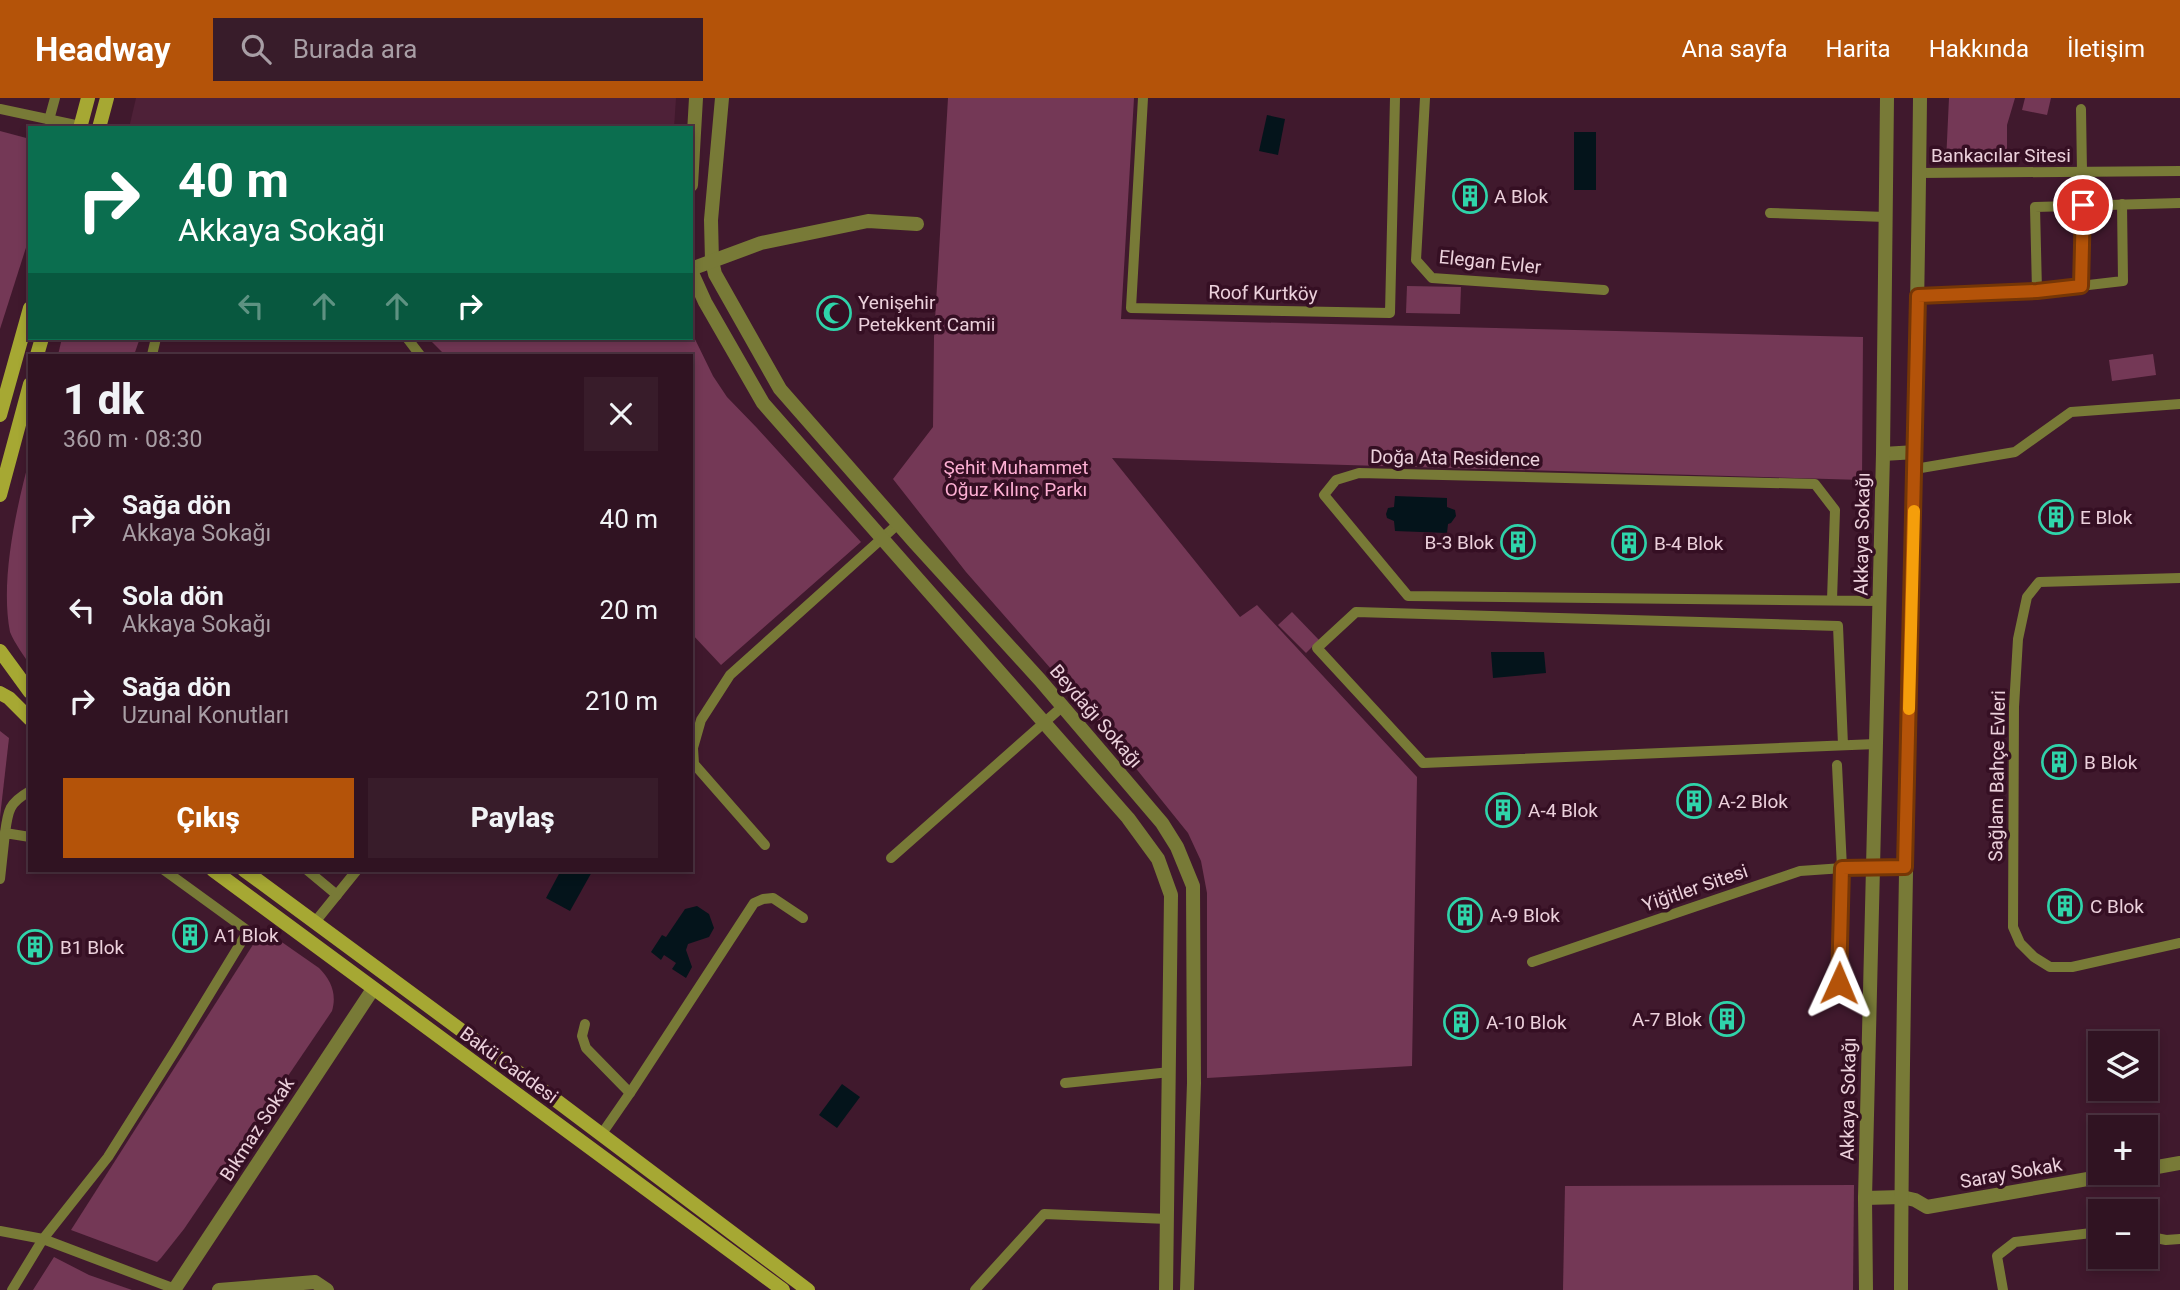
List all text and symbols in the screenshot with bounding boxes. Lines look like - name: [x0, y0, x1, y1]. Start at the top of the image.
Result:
- search box: [213, 18, 703, 81]
- text: Headway: [35, 30, 171, 69]
- icon: search: [237, 30, 275, 68]
- text: Burada ara: [293, 34, 417, 64]
- text: Ana sayfa: [1682, 35, 1788, 63]
- text: Harita: [1826, 35, 1891, 63]
- text: Hakkında: [1929, 35, 2029, 63]
- text: İletişim: [2067, 35, 2145, 63]
- street label: Bankacılar Sitesi: [1931, 144, 2071, 167]
- text: 40 m: [178, 152, 289, 209]
- icon: right: [63, 154, 154, 245]
- pin: [2053, 175, 2113, 235]
- building icon: A Blok: [1451, 177, 1489, 215]
- place label: A Blok: [1494, 185, 1548, 208]
- icon: arrive: [2064, 186, 2102, 224]
- text: Akkaya Sokağı: [178, 211, 386, 249]
- street label: Elegan Evler: [1438, 245, 1543, 279]
- street label: Roof Kurtköy: [1208, 281, 1318, 305]
- icon: left: [232, 287, 270, 325]
- icon: ahead: [305, 287, 343, 325]
- icon: ahead: [378, 287, 416, 325]
- icon: right: [451, 287, 489, 325]
- place label: Yenişehir Petekkent Camii: [858, 291, 995, 336]
- mosque icon: Yenişehir Petekkent Camii: [815, 294, 853, 332]
- text: 1 dk: [63, 375, 144, 424]
- button: close: [584, 377, 658, 451]
- text: 360 m · 08:30: [63, 426, 202, 453]
- street label: Doğa Ata Residence: [1370, 445, 1540, 471]
- park label: Şehit Muhammet Oğuz Kılınç Parkı: [944, 456, 1088, 501]
- street label: Akkaya Sokağı: [1849, 472, 1875, 596]
- text: Sağa dön: [122, 490, 231, 520]
- building icon: E Blok: [2037, 498, 2075, 536]
- icon: right: [63, 500, 101, 538]
- text: 40 m: [600, 504, 658, 534]
- place label: E Blok: [2080, 506, 2133, 529]
- text: Akkaya Sokağı: [122, 520, 271, 547]
- building icon: B-3 Blok: [1499, 523, 1537, 561]
- building icon: B-4 Blok: [1610, 524, 1648, 562]
- place label: B-3 Blok: [1425, 531, 1494, 554]
- place label: B-4 Blok: [1654, 532, 1724, 555]
- text: Sola dön: [122, 581, 224, 611]
- icon: left: [63, 591, 101, 629]
- text: 20 m: [600, 595, 658, 625]
- text: Akkaya Sokağı: [122, 611, 271, 638]
- street label: Beydağı Sokağı: [1045, 660, 1147, 772]
- text: Sağa dön: [122, 672, 231, 702]
- icon: right: [63, 682, 101, 720]
- text: 210 m: [585, 686, 658, 716]
- street label: Sağlam Bahçe Evleri: [1984, 690, 2010, 862]
- text: Uzunal Konutları: [122, 702, 289, 729]
- building icon: B Blok: [2040, 743, 2078, 781]
- place label: B Blok: [2084, 751, 2138, 774]
- button: Çıkış: [63, 778, 354, 858]
- button: Paylaş: [368, 778, 658, 858]
- building icon: A-2 Blok: [1675, 782, 1713, 820]
- place label: A-2 Blok: [1718, 790, 1788, 813]
- building icon: A-4 Blok: [1484, 791, 1522, 829]
- place label: A-4 Blok: [1528, 799, 1598, 822]
- street label: Yiğitler Sitesi: [1639, 859, 1751, 917]
- building icon: C Blok: [2046, 887, 2084, 925]
- place label: C Blok: [2090, 895, 2144, 918]
- building icon: A-9 Blok: [1446, 896, 1484, 934]
- place label: A-9 Blok: [1490, 904, 1560, 927]
- building icon: A1 Blok: [171, 916, 209, 954]
- place label: A1 Blok: [214, 924, 279, 947]
- building icon: B1 Blok: [16, 928, 54, 966]
- place label: B1 Blok: [60, 936, 125, 959]
- position arrow: [1802, 946, 1876, 1020]
- building icon: A-7 Blok: [1708, 1000, 1746, 1038]
- building icon: A-10 Blok: [1442, 1003, 1480, 1041]
- place label: A-7 Blok: [1632, 1008, 1702, 1031]
- place label: A-10 Blok: [1486, 1011, 1567, 1034]
- street label: Bakü Caddesi: [455, 1022, 563, 1108]
- map controls: [2088, 1031, 2158, 1269]
- button: layers: [2088, 1031, 2158, 1101]
- street label: Akkaya Sokağı: [1835, 1037, 1861, 1161]
- street label: Bıkmaz Sokak: [215, 1073, 299, 1185]
- button: +: [2088, 1115, 2158, 1185]
- street label: Saray Sokak: [1958, 1153, 2064, 1193]
- button: −: [2088, 1199, 2158, 1269]

